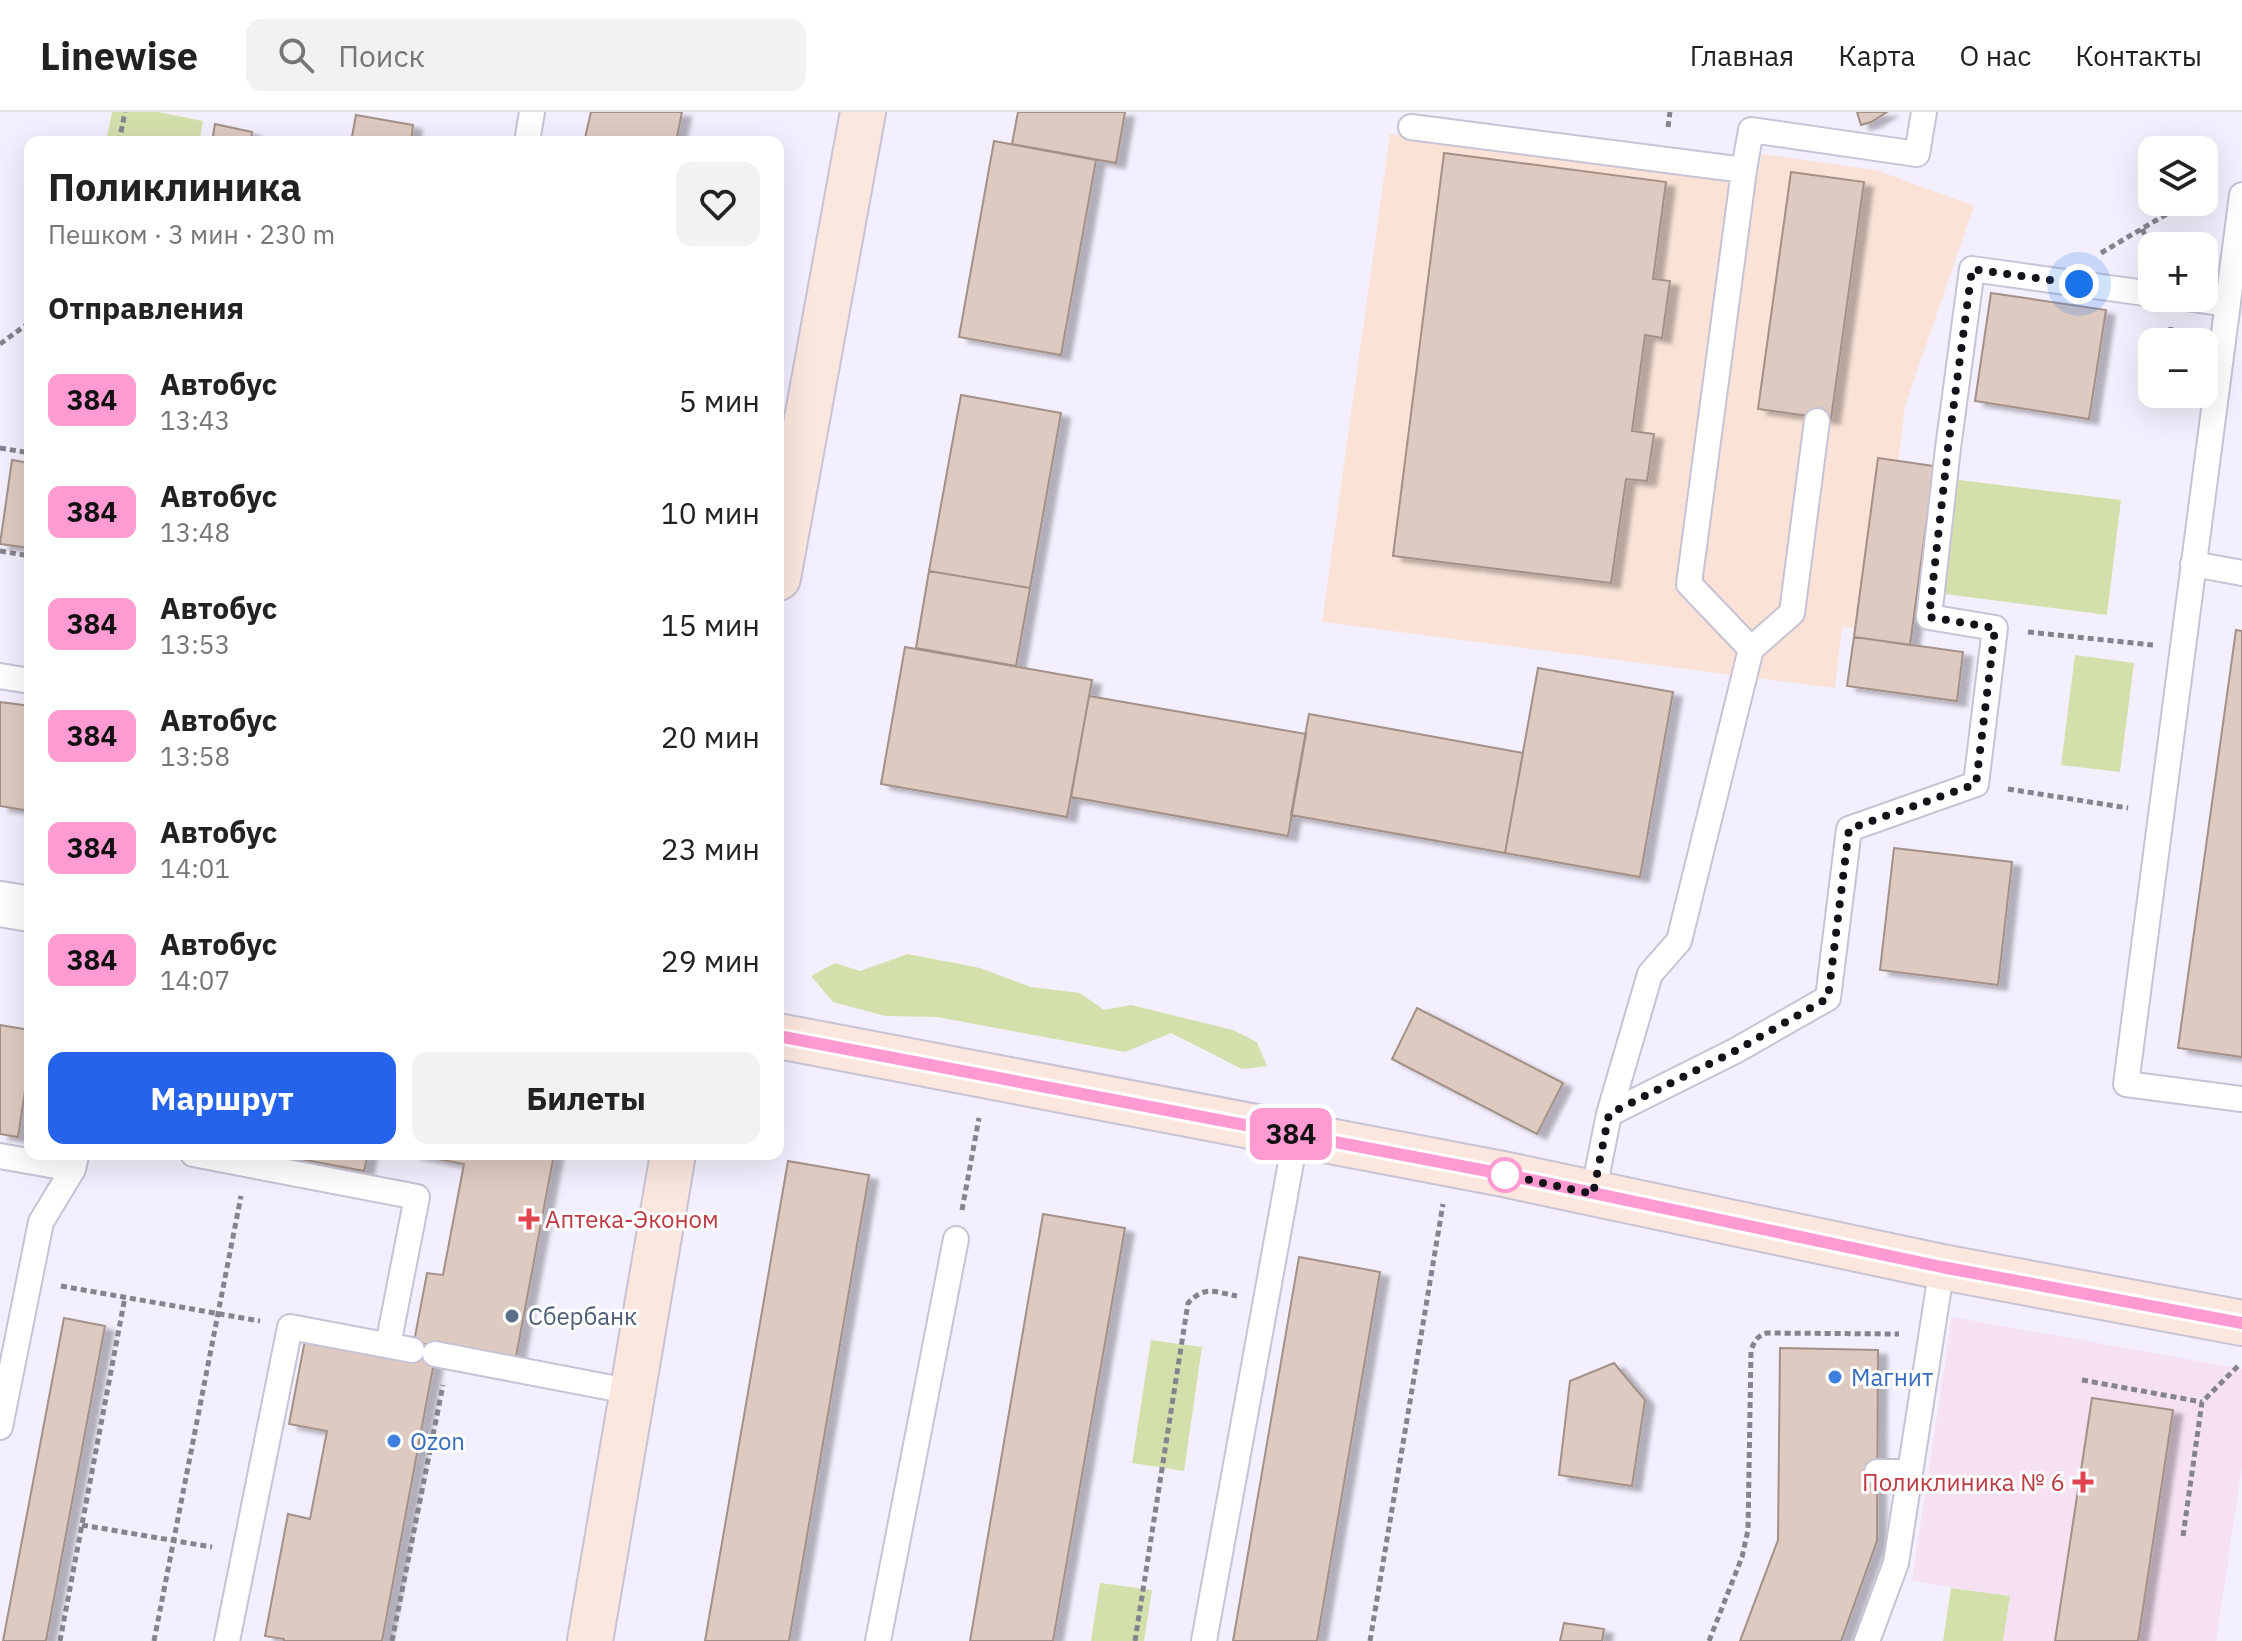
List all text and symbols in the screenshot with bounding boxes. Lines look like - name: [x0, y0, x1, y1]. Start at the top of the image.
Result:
- search box: [246, 19, 806, 91]
- text: Linewise: [40, 31, 198, 80]
- icon: search: [274, 33, 318, 77]
- text: Поиск: [338, 36, 425, 75]
- text: Главная: [1690, 37, 1794, 74]
- text: Карта: [1838, 37, 1915, 74]
- text: О нас: [1959, 37, 2031, 74]
- text: Контакты: [2075, 37, 2202, 74]
- map controls: [2138, 136, 2218, 408]
- button: layers: [2138, 136, 2218, 216]
- text: Поликлиника: [48, 162, 302, 211]
- button: heart: [676, 162, 760, 246]
- text: Пешком · 3 мин · 230 m: [48, 217, 335, 251]
- button: +: [2138, 232, 2218, 312]
- your location: [2059, 264, 2099, 304]
- text: Отправления: [48, 288, 244, 327]
- button: −: [2138, 328, 2218, 408]
- text: Автобус: [160, 364, 277, 403]
- text: 384: [67, 381, 117, 418]
- text: 5 мин: [679, 381, 760, 420]
- text: 13:43: [160, 403, 230, 437]
- text: Автобус: [160, 476, 277, 515]
- text: 384: [67, 493, 117, 530]
- text: 10 мин: [661, 493, 760, 532]
- text: 13:48: [160, 515, 230, 549]
- text: Автобус: [160, 588, 277, 627]
- text: 384: [67, 605, 117, 642]
- text: 15 мин: [661, 605, 760, 644]
- text: 13:53: [160, 627, 230, 661]
- text: Автобус: [160, 700, 277, 739]
- text: 384: [67, 717, 117, 754]
- text: 20 мин: [661, 717, 760, 756]
- text: 13:58: [160, 739, 230, 773]
- text: Автобус: [160, 812, 277, 851]
- text: 384: [67, 829, 117, 866]
- text: 23 мин: [661, 829, 760, 868]
- text: 14:01: [160, 851, 230, 885]
- text: Автобус: [160, 924, 277, 963]
- text: 384: [67, 941, 117, 978]
- text: 29 мин: [661, 941, 760, 980]
- text: 14:07: [160, 963, 230, 997]
- button: Маршрут: [48, 1052, 396, 1144]
- button: Билеты: [412, 1052, 760, 1144]
- line badge: 384: [1245, 1108, 1337, 1160]
- text: 384: [1266, 1115, 1316, 1152]
- unlabelled marker: [1488, 1158, 1522, 1192]
- place label: Аптека-Эконом: [545, 1203, 719, 1235]
- marker: Аптека-Эконом: [520, 1210, 538, 1228]
- place label: Сбербанк: [528, 1300, 637, 1332]
- marker: Сбербанк: [503, 1307, 521, 1325]
- place label: Магнит: [1851, 1361, 1933, 1393]
- marker: Магнит: [1826, 1368, 1844, 1386]
- place label: Ozon: [410, 1425, 465, 1457]
- marker: Ozon: [385, 1432, 403, 1450]
- place label: Поликлиника № 6: [1862, 1466, 2065, 1498]
- marker: Поликлиника № 6: [2072, 1471, 2094, 1493]

